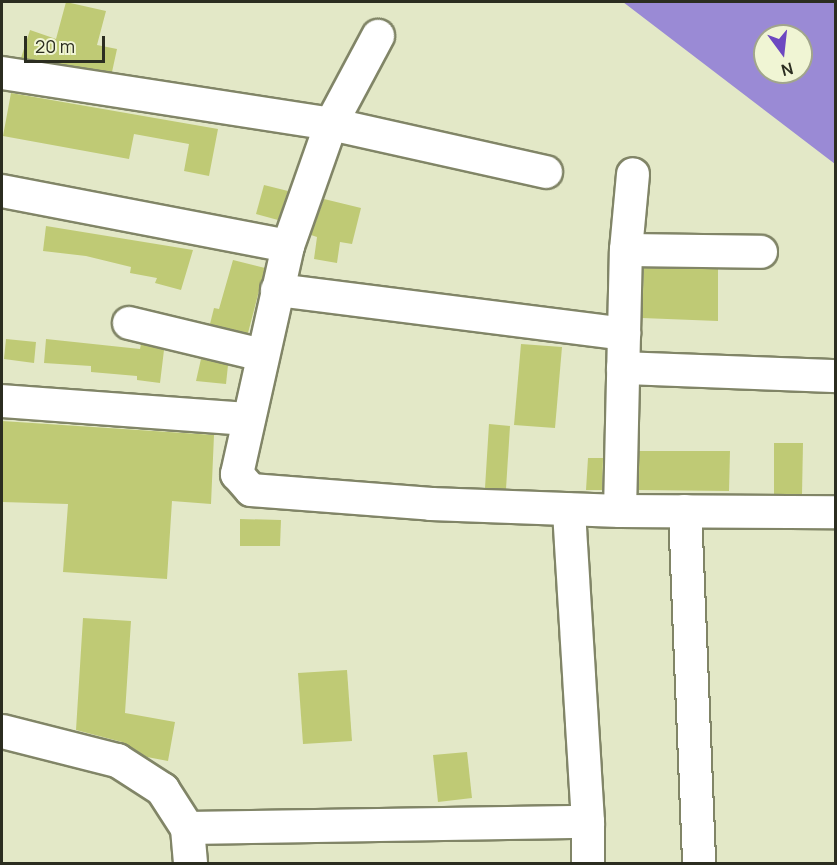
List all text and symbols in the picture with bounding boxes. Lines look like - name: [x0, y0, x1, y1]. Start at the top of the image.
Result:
- scale bar: [27, 24, 108, 62]
- north arrow: [753, 24, 813, 84]
- text: 20 m: [35, 34, 75, 58]
- text: N: [779, 57, 796, 82]

